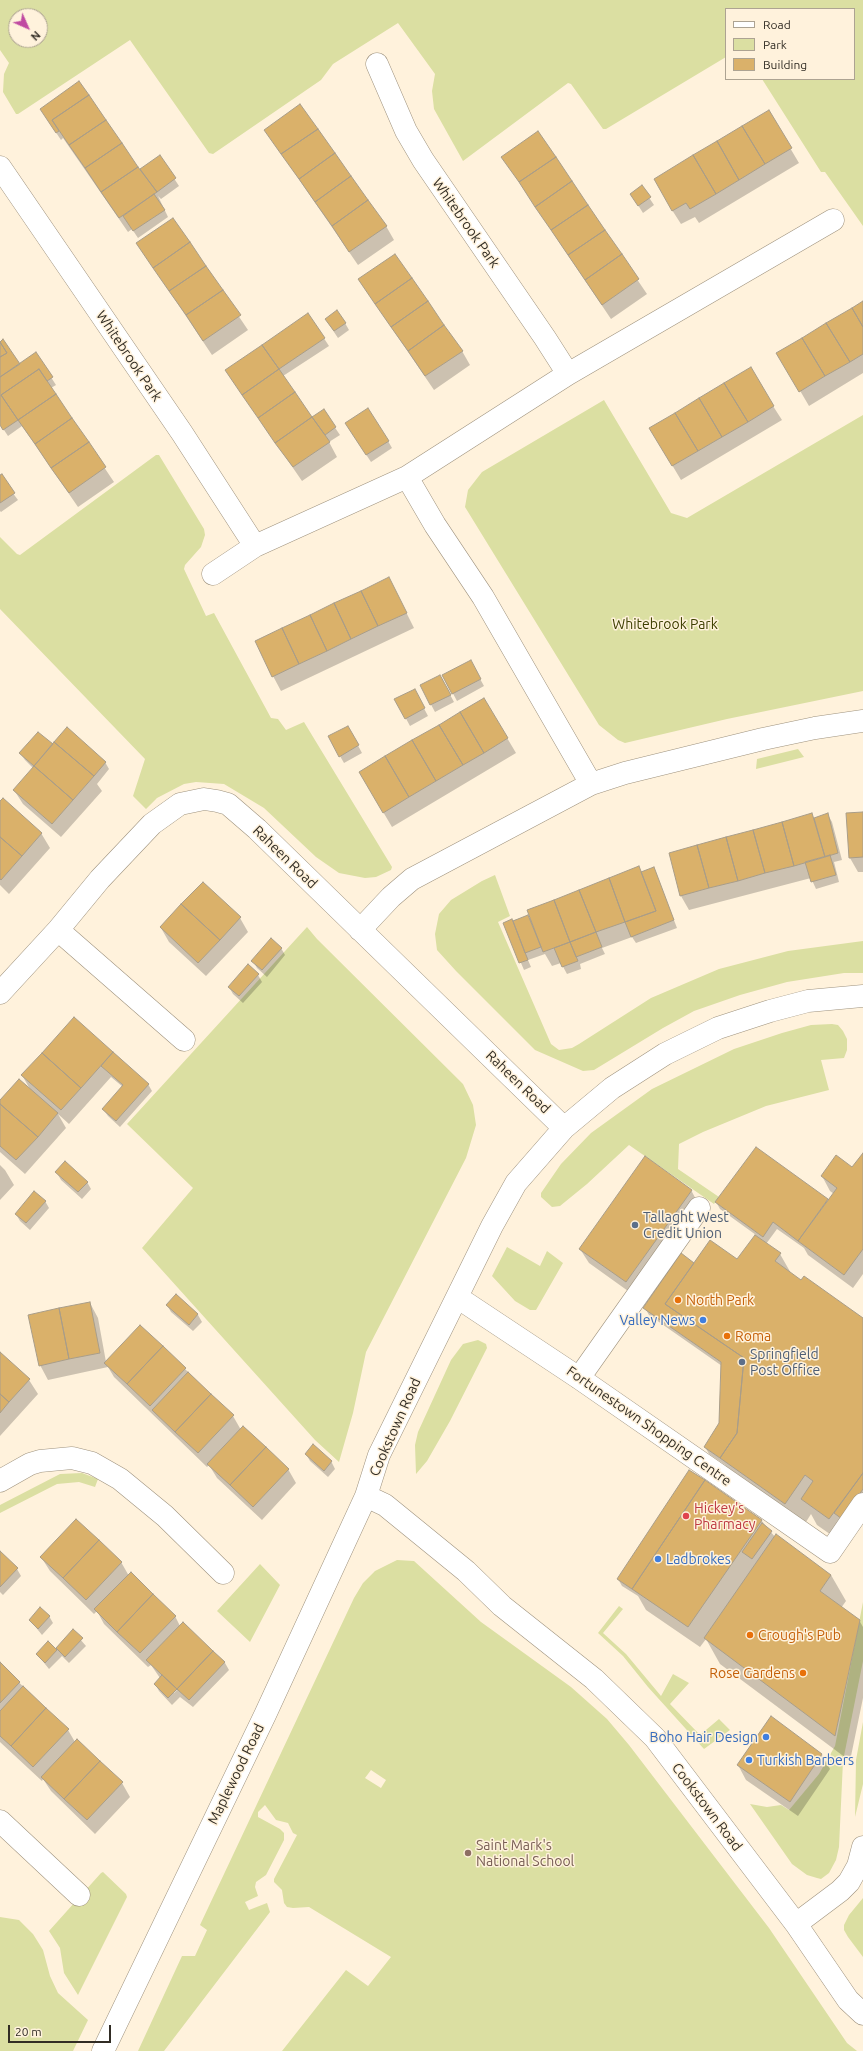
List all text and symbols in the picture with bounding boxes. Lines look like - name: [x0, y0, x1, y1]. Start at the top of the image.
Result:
- north arrow: [8, 8, 48, 48]
- legend: [725, 8, 855, 80]
- text: Road: [763, 18, 791, 31]
- text: N: [29, 29, 43, 43]
- text: Park: [763, 38, 787, 51]
- text: Building: [763, 58, 807, 71]
- street label: Whitebrook Park: [429, 175, 503, 271]
- street label: Whitebrook Park: [93, 308, 165, 404]
- park label: Whitebrook Park: [612, 616, 718, 632]
- street label: Raheen Road: [249, 822, 321, 892]
- street label: Raheen Road: [482, 1047, 554, 1117]
- place label: Tallaght West Credit Union: [643, 1209, 729, 1242]
- marker: Tallaght West Credit Union: [630, 1220, 640, 1230]
- place label: North Park: [686, 1292, 754, 1308]
- marker: North Park: [673, 1295, 683, 1305]
- place label: Valley News: [619, 1312, 695, 1328]
- marker: Valley News: [698, 1315, 708, 1325]
- place label: Roma: [735, 1328, 771, 1344]
- marker: Roma: [722, 1331, 732, 1341]
- place label: Springfield Post Office: [750, 1346, 820, 1378]
- marker: Springfield Post Office: [737, 1357, 747, 1367]
- street label: Fortunestown Shopping Centre: [563, 1363, 735, 1489]
- street label: Cookstown Road: [366, 1375, 424, 1479]
- place label: Hickey's Pharmacy: [694, 1500, 756, 1532]
- marker: Hickey's Pharmacy: [681, 1511, 691, 1521]
- place label: Ladbrokes: [666, 1551, 731, 1567]
- marker: Ladbrokes: [653, 1554, 663, 1564]
- place label: Crough's Pub: [758, 1627, 841, 1643]
- marker: Crough's Pub: [745, 1630, 755, 1640]
- place label: Rose Gardens: [709, 1665, 795, 1681]
- marker: Rose Gardens: [798, 1668, 808, 1678]
- street label: Maplewood Road: [204, 1721, 268, 1827]
- place label: Boho Hair Design: [650, 1729, 758, 1745]
- marker: Boho Hair Design: [761, 1732, 771, 1742]
- place label: Turkish Barbers: [757, 1752, 854, 1768]
- marker: Turkish Barbers: [744, 1755, 754, 1765]
- street label: Cookstown Road: [668, 1760, 746, 1854]
- place label: Saint Mark's National School: [476, 1837, 574, 1870]
- marker: Saint Mark's National School: [463, 1848, 473, 1858]
- scale bar: [10, 2017, 113, 2043]
- text: 20 m: [15, 2025, 42, 2038]

